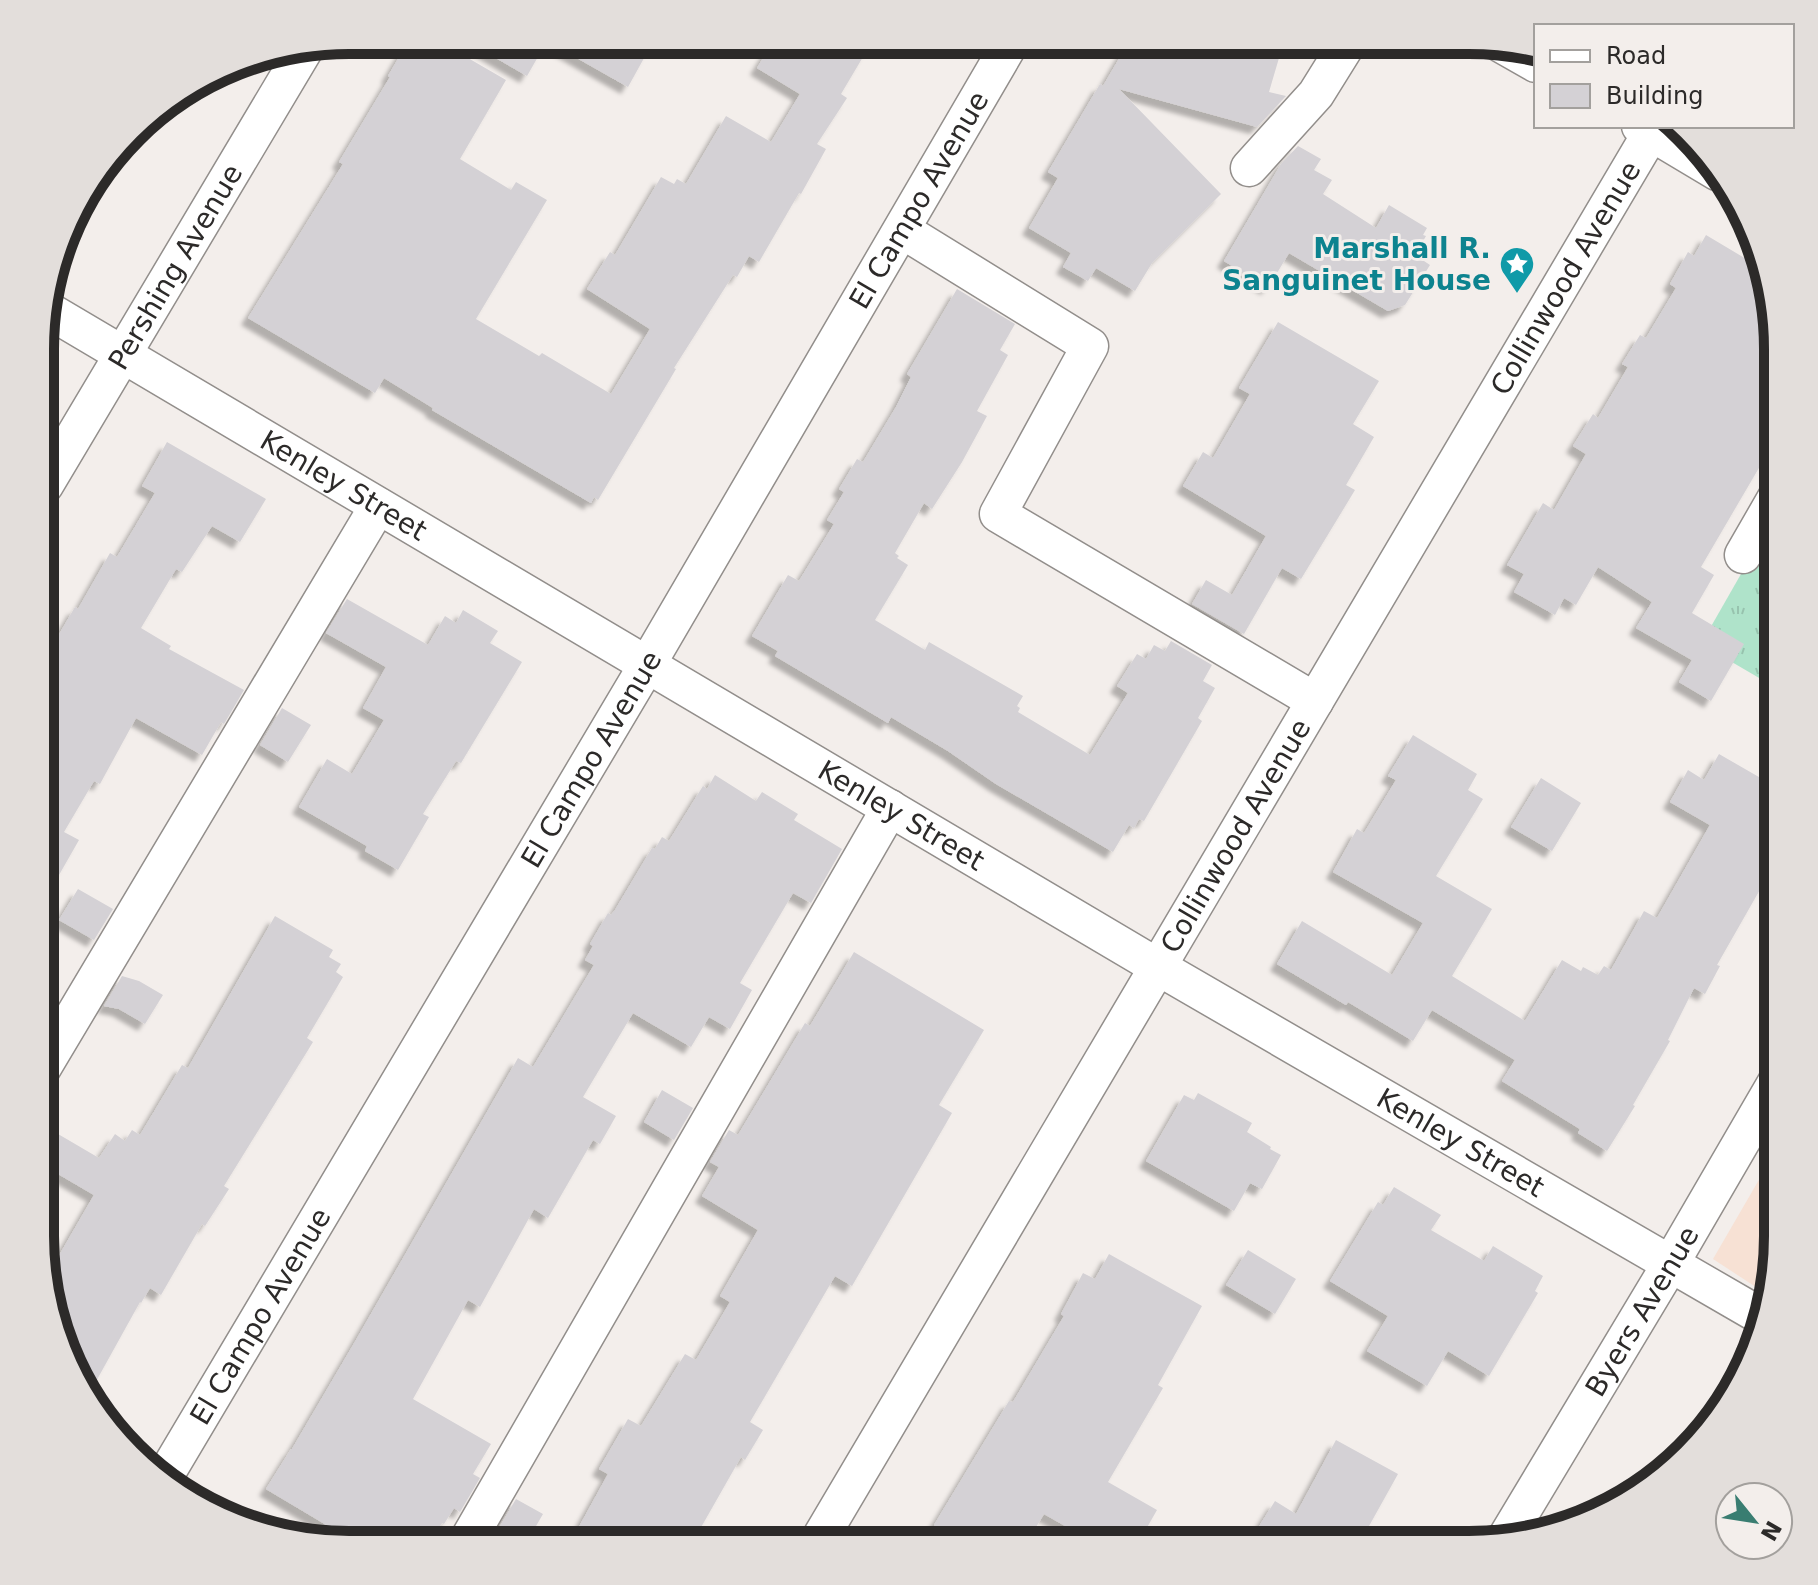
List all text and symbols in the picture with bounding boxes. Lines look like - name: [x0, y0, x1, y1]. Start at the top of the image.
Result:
- legend: [1534, 24, 1794, 128]
- text: Road: [1606, 42, 1666, 70]
- text: Building: [1606, 82, 1703, 110]
- street label: El Campo Avenue: [843, 86, 995, 315]
- street label: Collinwood Avenue: [1484, 155, 1647, 401]
- street label: Pershing Avenue: [102, 158, 249, 376]
- place label: Marshall R. Sanguinet House: [1222, 232, 1491, 297]
- place icon: Marshall R. Sanguinet House: [1498, 245, 1536, 295]
- street label: Kenley Street: [254, 424, 433, 548]
- street label: El Campo Avenue: [514, 645, 669, 874]
- street label: Collinwood Avenue: [1154, 713, 1318, 959]
- street label: Kenley Street: [812, 754, 990, 878]
- street label: Kenley Street: [1371, 1081, 1550, 1204]
- street label: El Campo Avenue: [183, 1202, 338, 1431]
- street label: Byers Avenue: [1579, 1221, 1706, 1402]
- north arrow: [1714, 1481, 1794, 1561]
- text: N: [1755, 1517, 1786, 1545]

